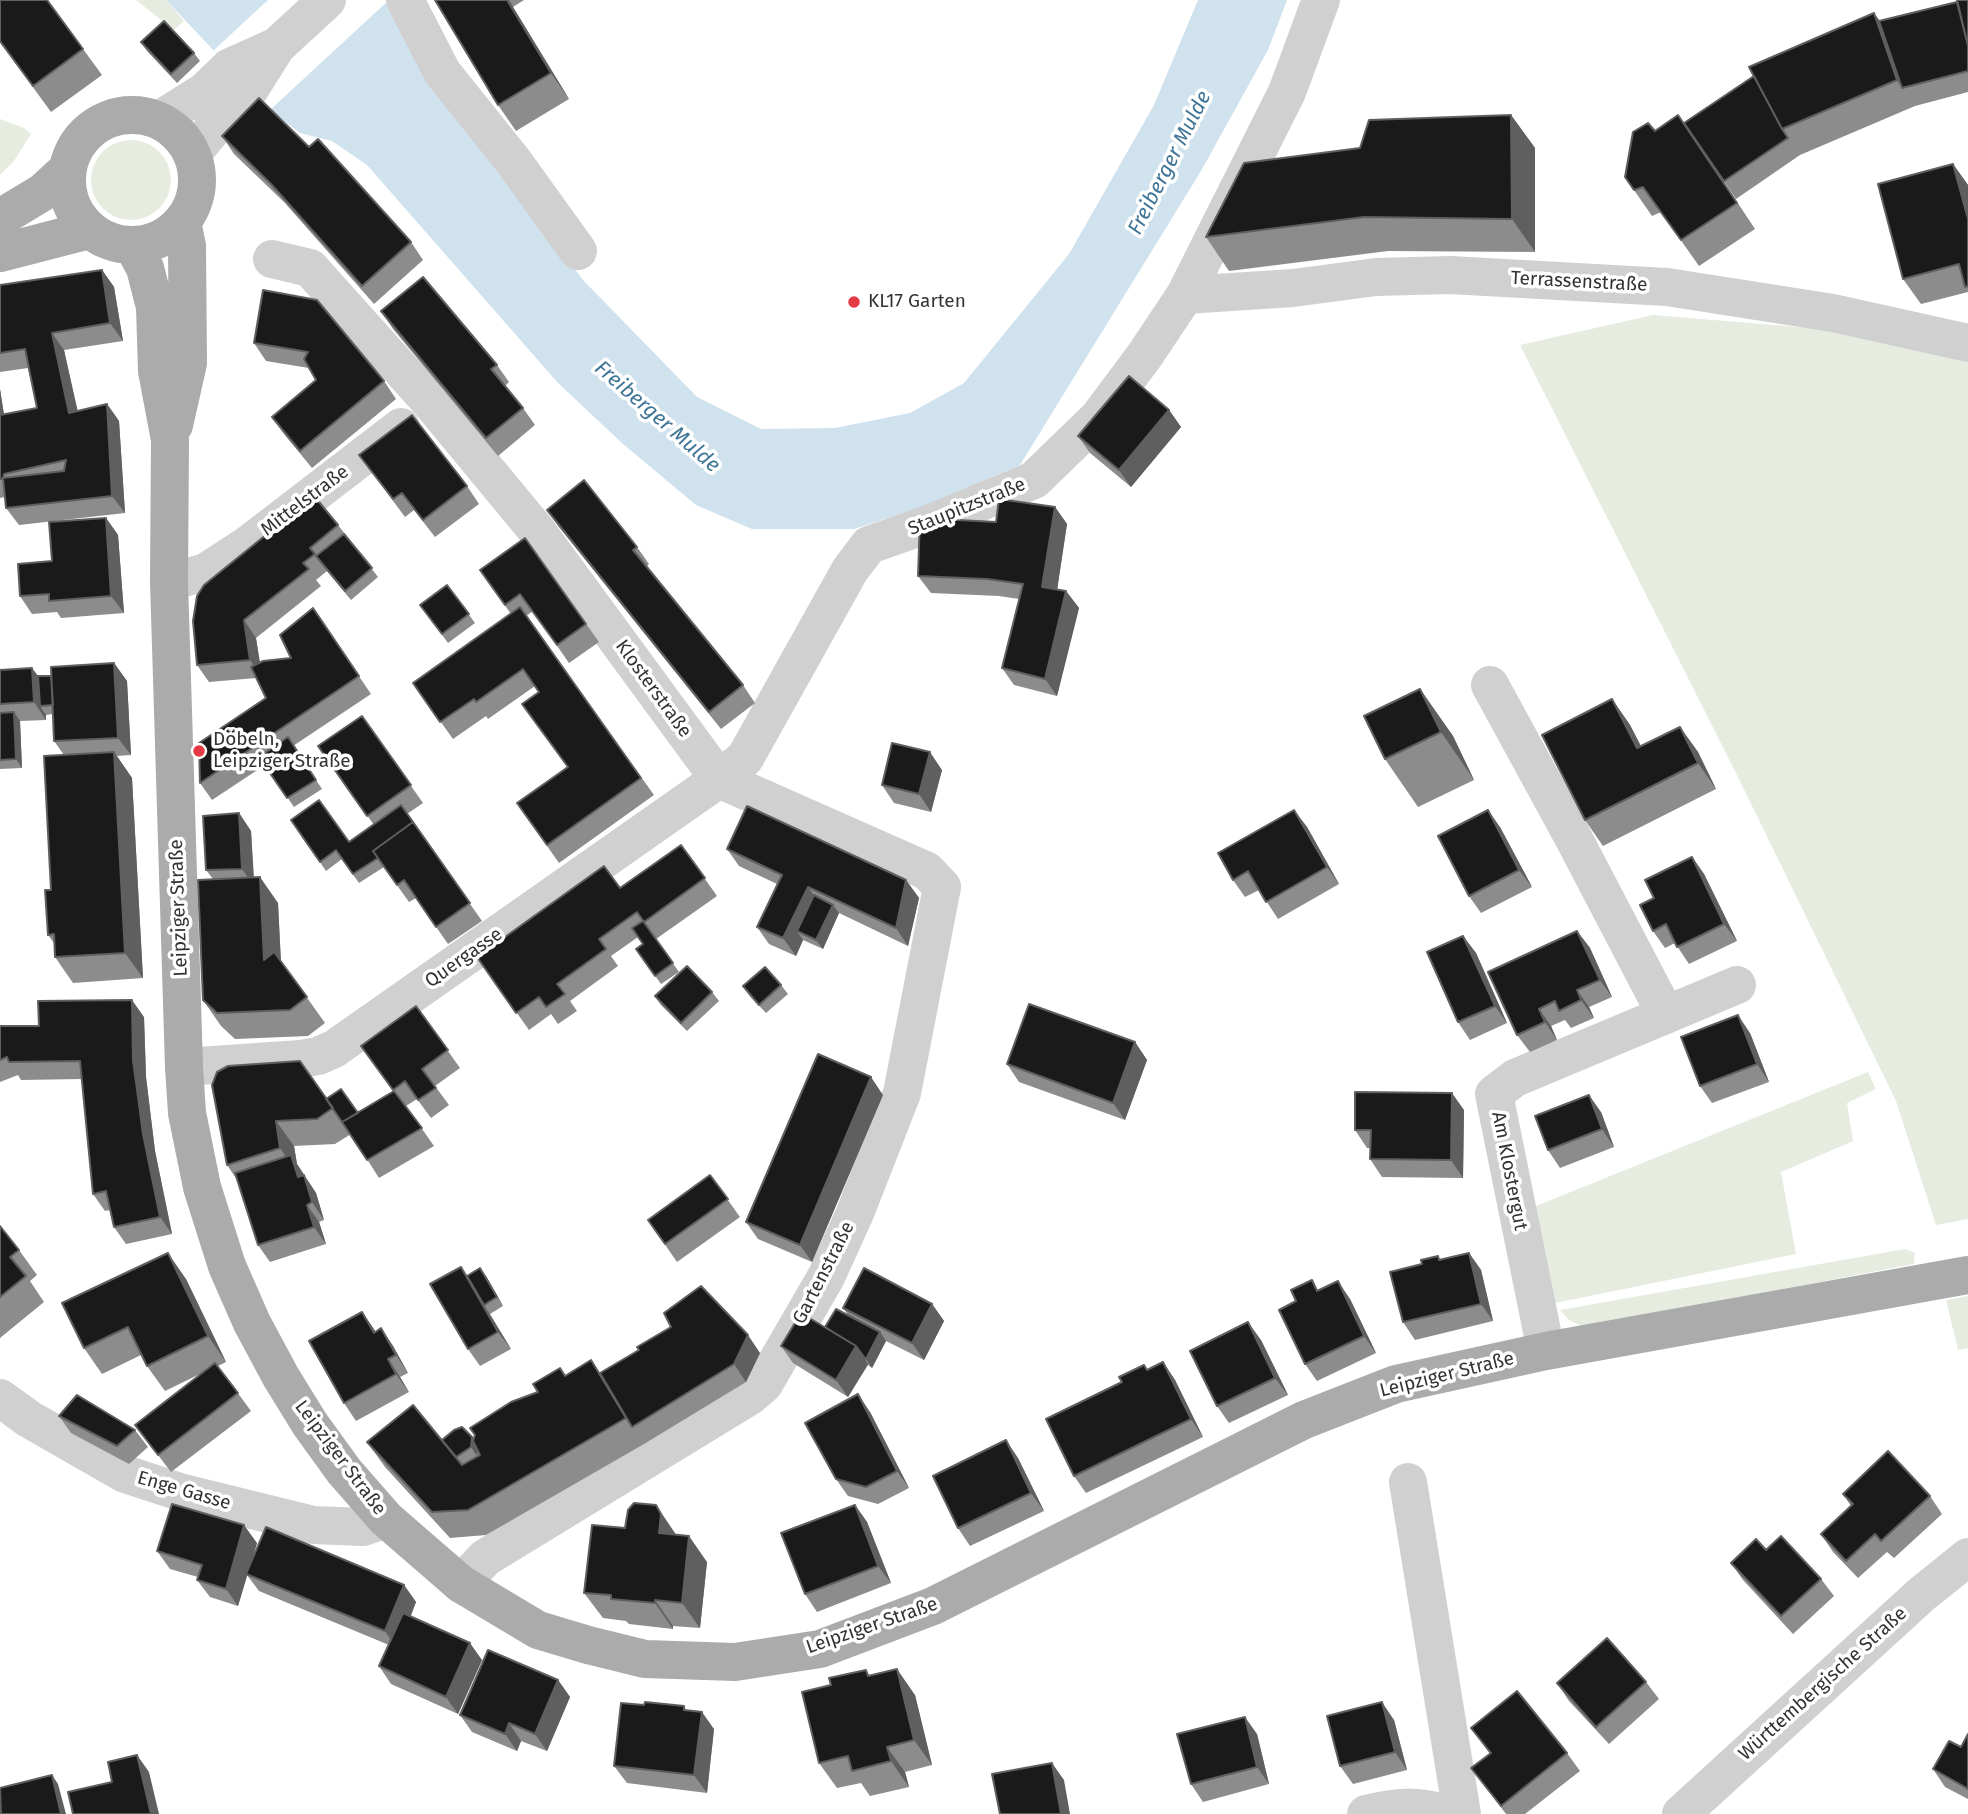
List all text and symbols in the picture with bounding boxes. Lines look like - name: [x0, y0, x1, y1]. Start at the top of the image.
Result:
- water label: Freiberger Mulde: [1123, 87, 1217, 239]
- street label: Terrassenstraße: [1510, 267, 1648, 297]
- place label: KL17 Garten: [868, 291, 966, 313]
- marker: KL17 Garten: [846, 294, 862, 310]
- water label: Freiberger Mulde: [589, 356, 725, 478]
- street label: Mittelstraße: [257, 461, 353, 541]
- street label: Staupitzstraße: [905, 473, 1029, 541]
- street label: Klosterstraße: [610, 636, 696, 742]
- place label: Döbeln, Leipziger Straße: [213, 729, 351, 773]
- marker: Döbeln, Leipziger Straße: [191, 743, 207, 759]
- street label: Leipziger Straße: [165, 839, 193, 977]
- street label: Quergasse: [421, 923, 507, 993]
- street label: Am Klostergut: [1486, 1110, 1532, 1232]
- street label: Gartenstraße: [788, 1218, 860, 1328]
- street label: Leipziger Straße: [1377, 1347, 1517, 1403]
- street label: Leipziger Straße: [289, 1396, 391, 1520]
- street label: Enge Gasse: [135, 1467, 233, 1515]
- street label: Leipziger Straße: [803, 1593, 941, 1659]
- street label: Württembergische Straße: [1734, 1603, 1912, 1765]

